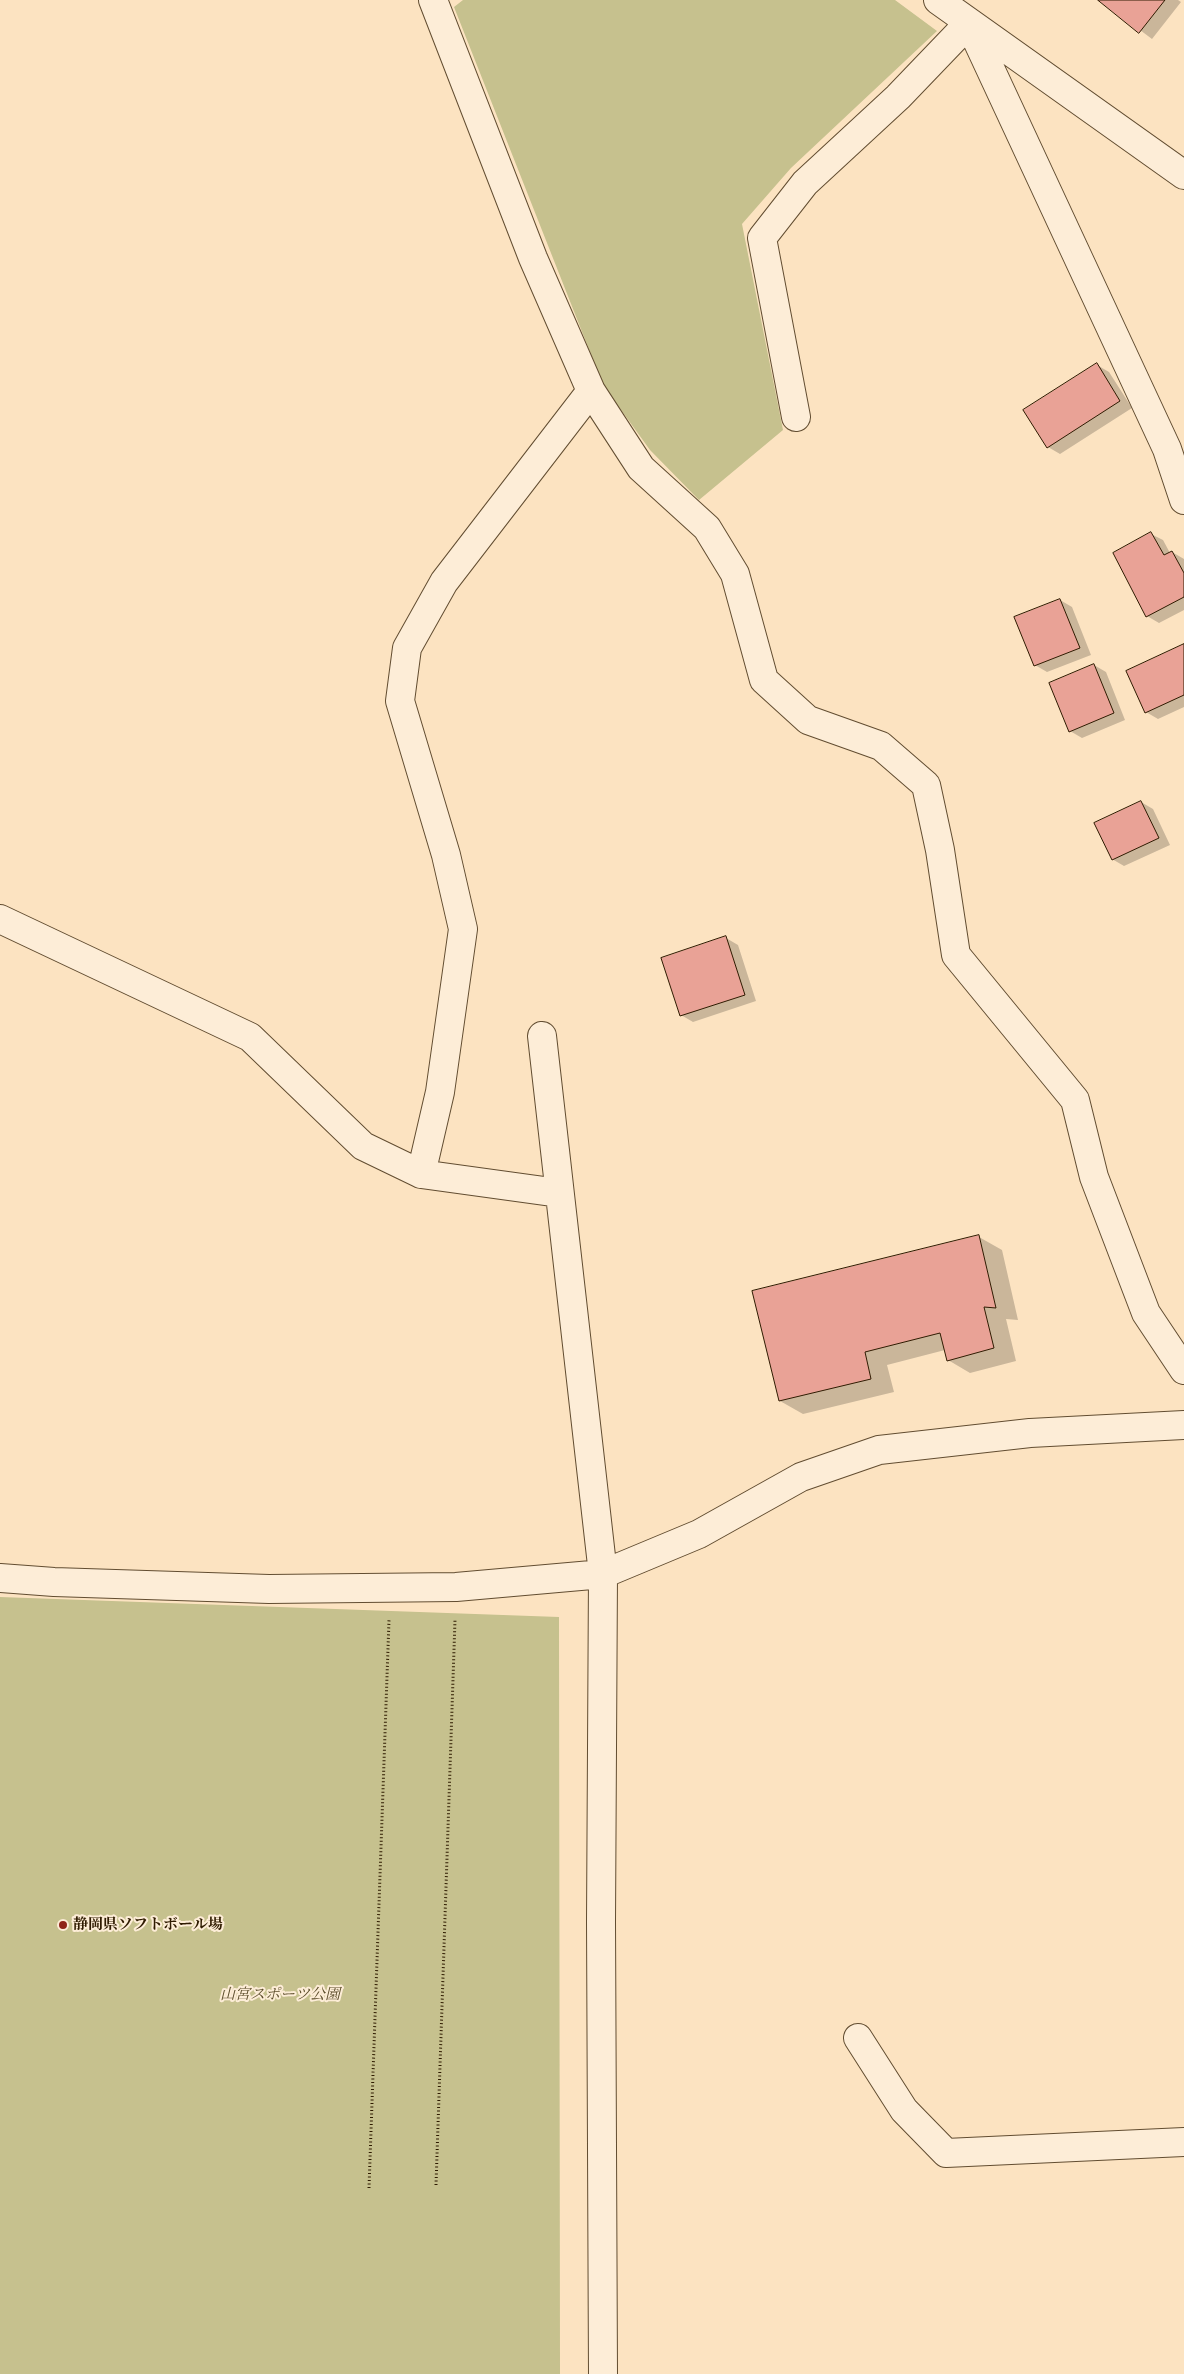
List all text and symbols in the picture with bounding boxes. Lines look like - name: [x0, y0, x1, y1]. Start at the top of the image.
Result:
- place label: 静岡県ソフトボール場: [73, 1916, 223, 1934]
- marker: 静岡県ソフトボール場: [57, 1919, 69, 1931]
- park label: 山宮スポーツ公園: [220, 1986, 340, 2004]

